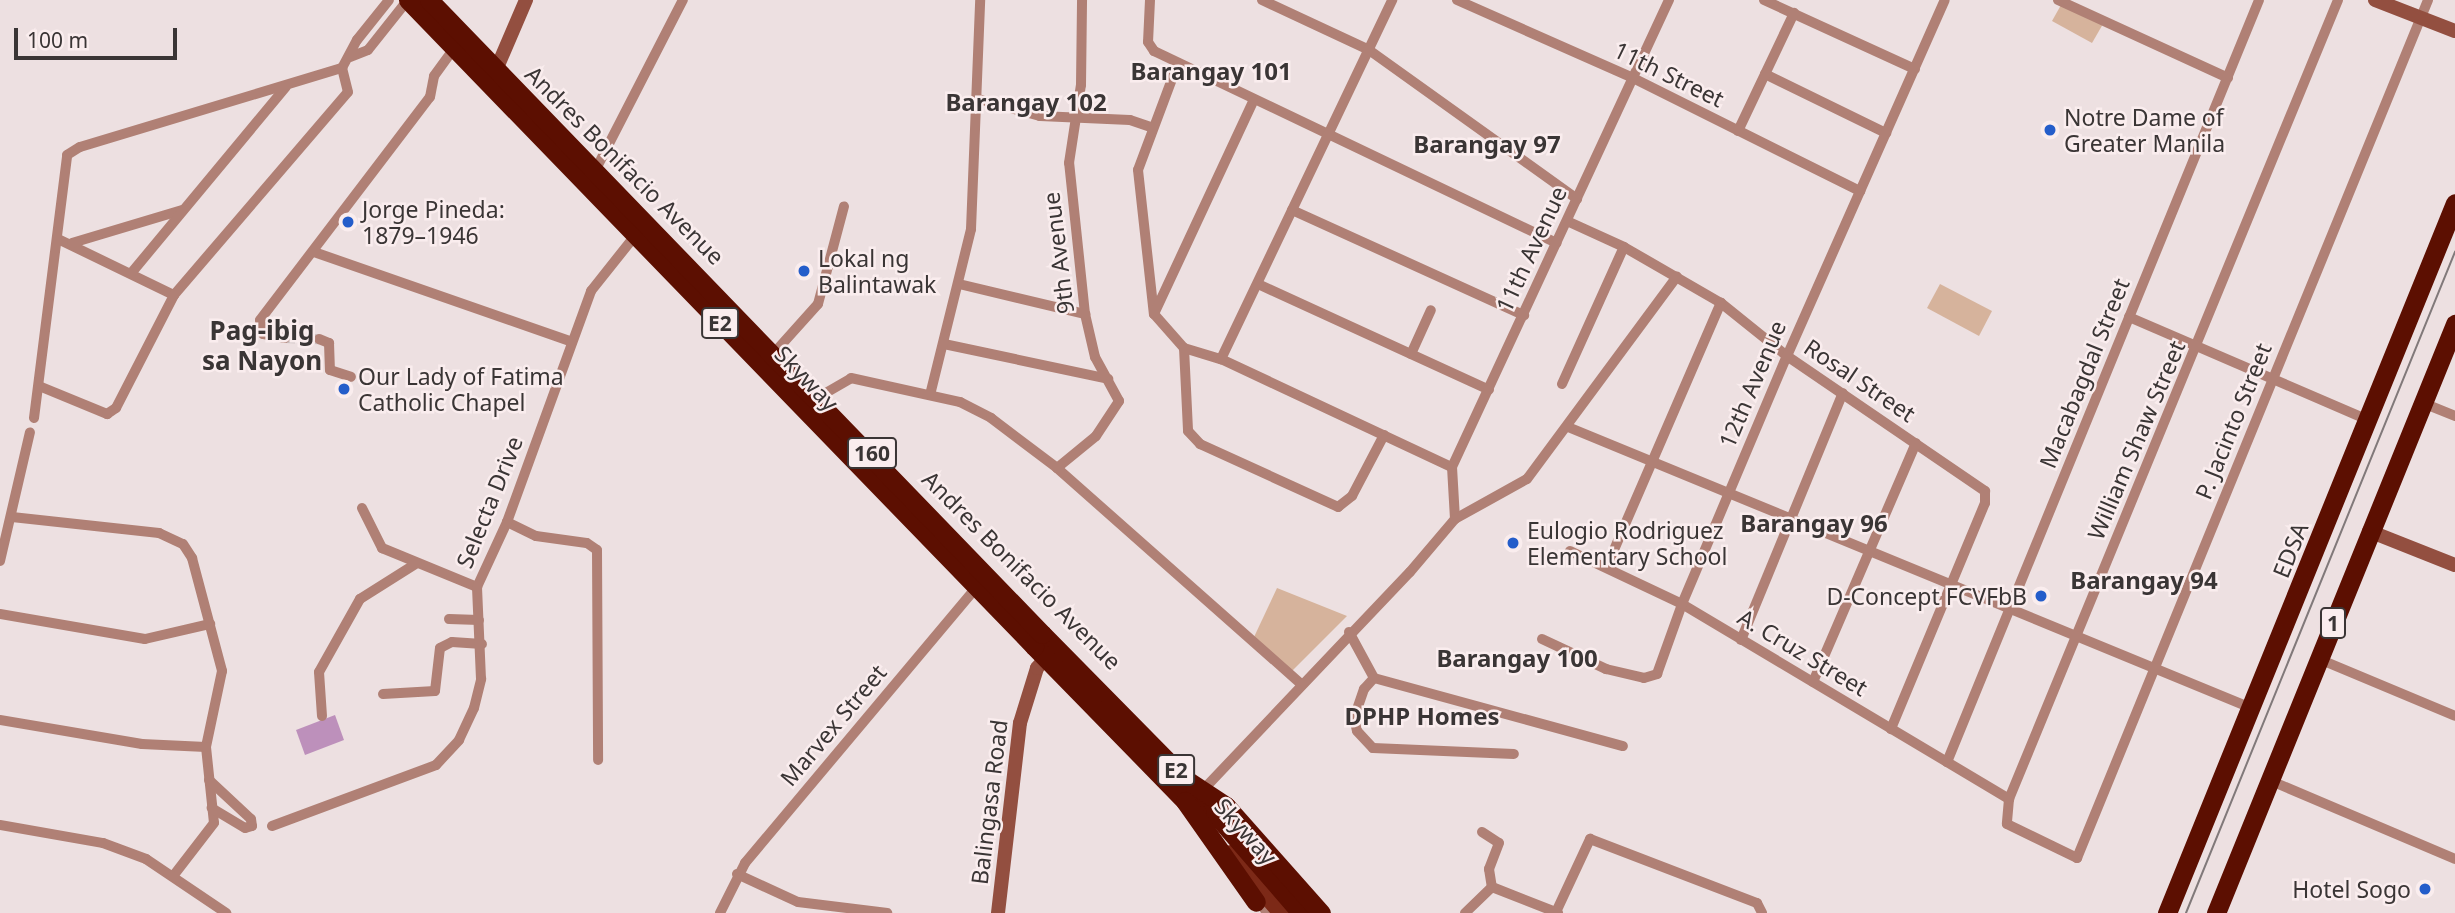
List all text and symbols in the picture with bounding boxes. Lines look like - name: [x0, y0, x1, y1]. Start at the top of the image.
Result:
- scale bar: [18, 14, 180, 58]
- text: 100 m: [27, 26, 88, 54]
- street label: 11th Street: [1609, 36, 1729, 112]
- district label: Barangay 101: [1130, 57, 1292, 85]
- street label: Andres Bonifacio Avenue: [520, 60, 730, 270]
- district label: Barangay 102: [945, 88, 1107, 116]
- place label: Notre Dame of Greater Manila: [2064, 103, 2225, 157]
- marker: Notre Dame of Greater Manila: [2042, 122, 2058, 138]
- district label: Barangay 97: [1413, 130, 1561, 158]
- street label: 11th Avenue: [1490, 182, 1572, 316]
- street label: 9th Avenue: [1037, 191, 1079, 315]
- place label: Jorge Pineda: 1879–1946: [362, 195, 505, 249]
- marker: Jorge Pineda: 1879–1946: [340, 214, 356, 230]
- place label: Lokal ng Balintawak: [818, 244, 936, 298]
- marker: Lokal ng Balintawak: [796, 263, 812, 279]
- street label: Macabagdal Street: [2033, 274, 2135, 472]
- road number: E2: [701, 306, 739, 340]
- district label: Pag-ibig sa Nayon: [202, 315, 322, 376]
- street label: 12th Avenue: [1713, 316, 1791, 452]
- street label: Rosal Street: [1799, 333, 1921, 427]
- street label: William Shaw Street: [2082, 336, 2190, 544]
- street label: P. Jacinto Street: [2189, 339, 2277, 503]
- street label: Skyway: [770, 340, 844, 416]
- place label: Our Lady of Fatima Catholic Chapel: [358, 362, 564, 416]
- marker: Our Lady of Fatima Catholic Chapel: [336, 381, 352, 397]
- street label: Selecta Drive: [450, 432, 528, 572]
- road number: 160: [846, 435, 898, 470]
- street label: Andres Bonifacio Avenue: [917, 465, 1127, 675]
- district label: Barangay 96: [1740, 509, 1888, 537]
- place label: Eulogio Rodriguez Elementary School: [1527, 516, 1727, 570]
- street label: EDSA: [2267, 518, 2313, 582]
- marker: Eulogio Rodriguez Elementary School: [1505, 535, 1521, 551]
- district label: Barangay 94: [2070, 566, 2218, 594]
- place label: D-Concept FCVFbB: [1826, 582, 2027, 610]
- marker: D-Concept FCVFbB: [2033, 588, 2049, 604]
- street label: A. Cruz Street: [1733, 603, 1873, 701]
- road number: 1: [2319, 606, 2347, 640]
- district label: Barangay 100: [1436, 644, 1598, 672]
- street label: Marvex Street: [774, 659, 892, 791]
- district label: DPHP Homes: [1344, 702, 1500, 730]
- street label: Balingasa Road: [965, 718, 1013, 886]
- road number: E2: [1157, 752, 1195, 788]
- street label: Skyway: [1209, 792, 1283, 870]
- place label: Hotel Sogo: [2292, 875, 2411, 903]
- marker: Hotel Sogo: [2417, 881, 2433, 897]

